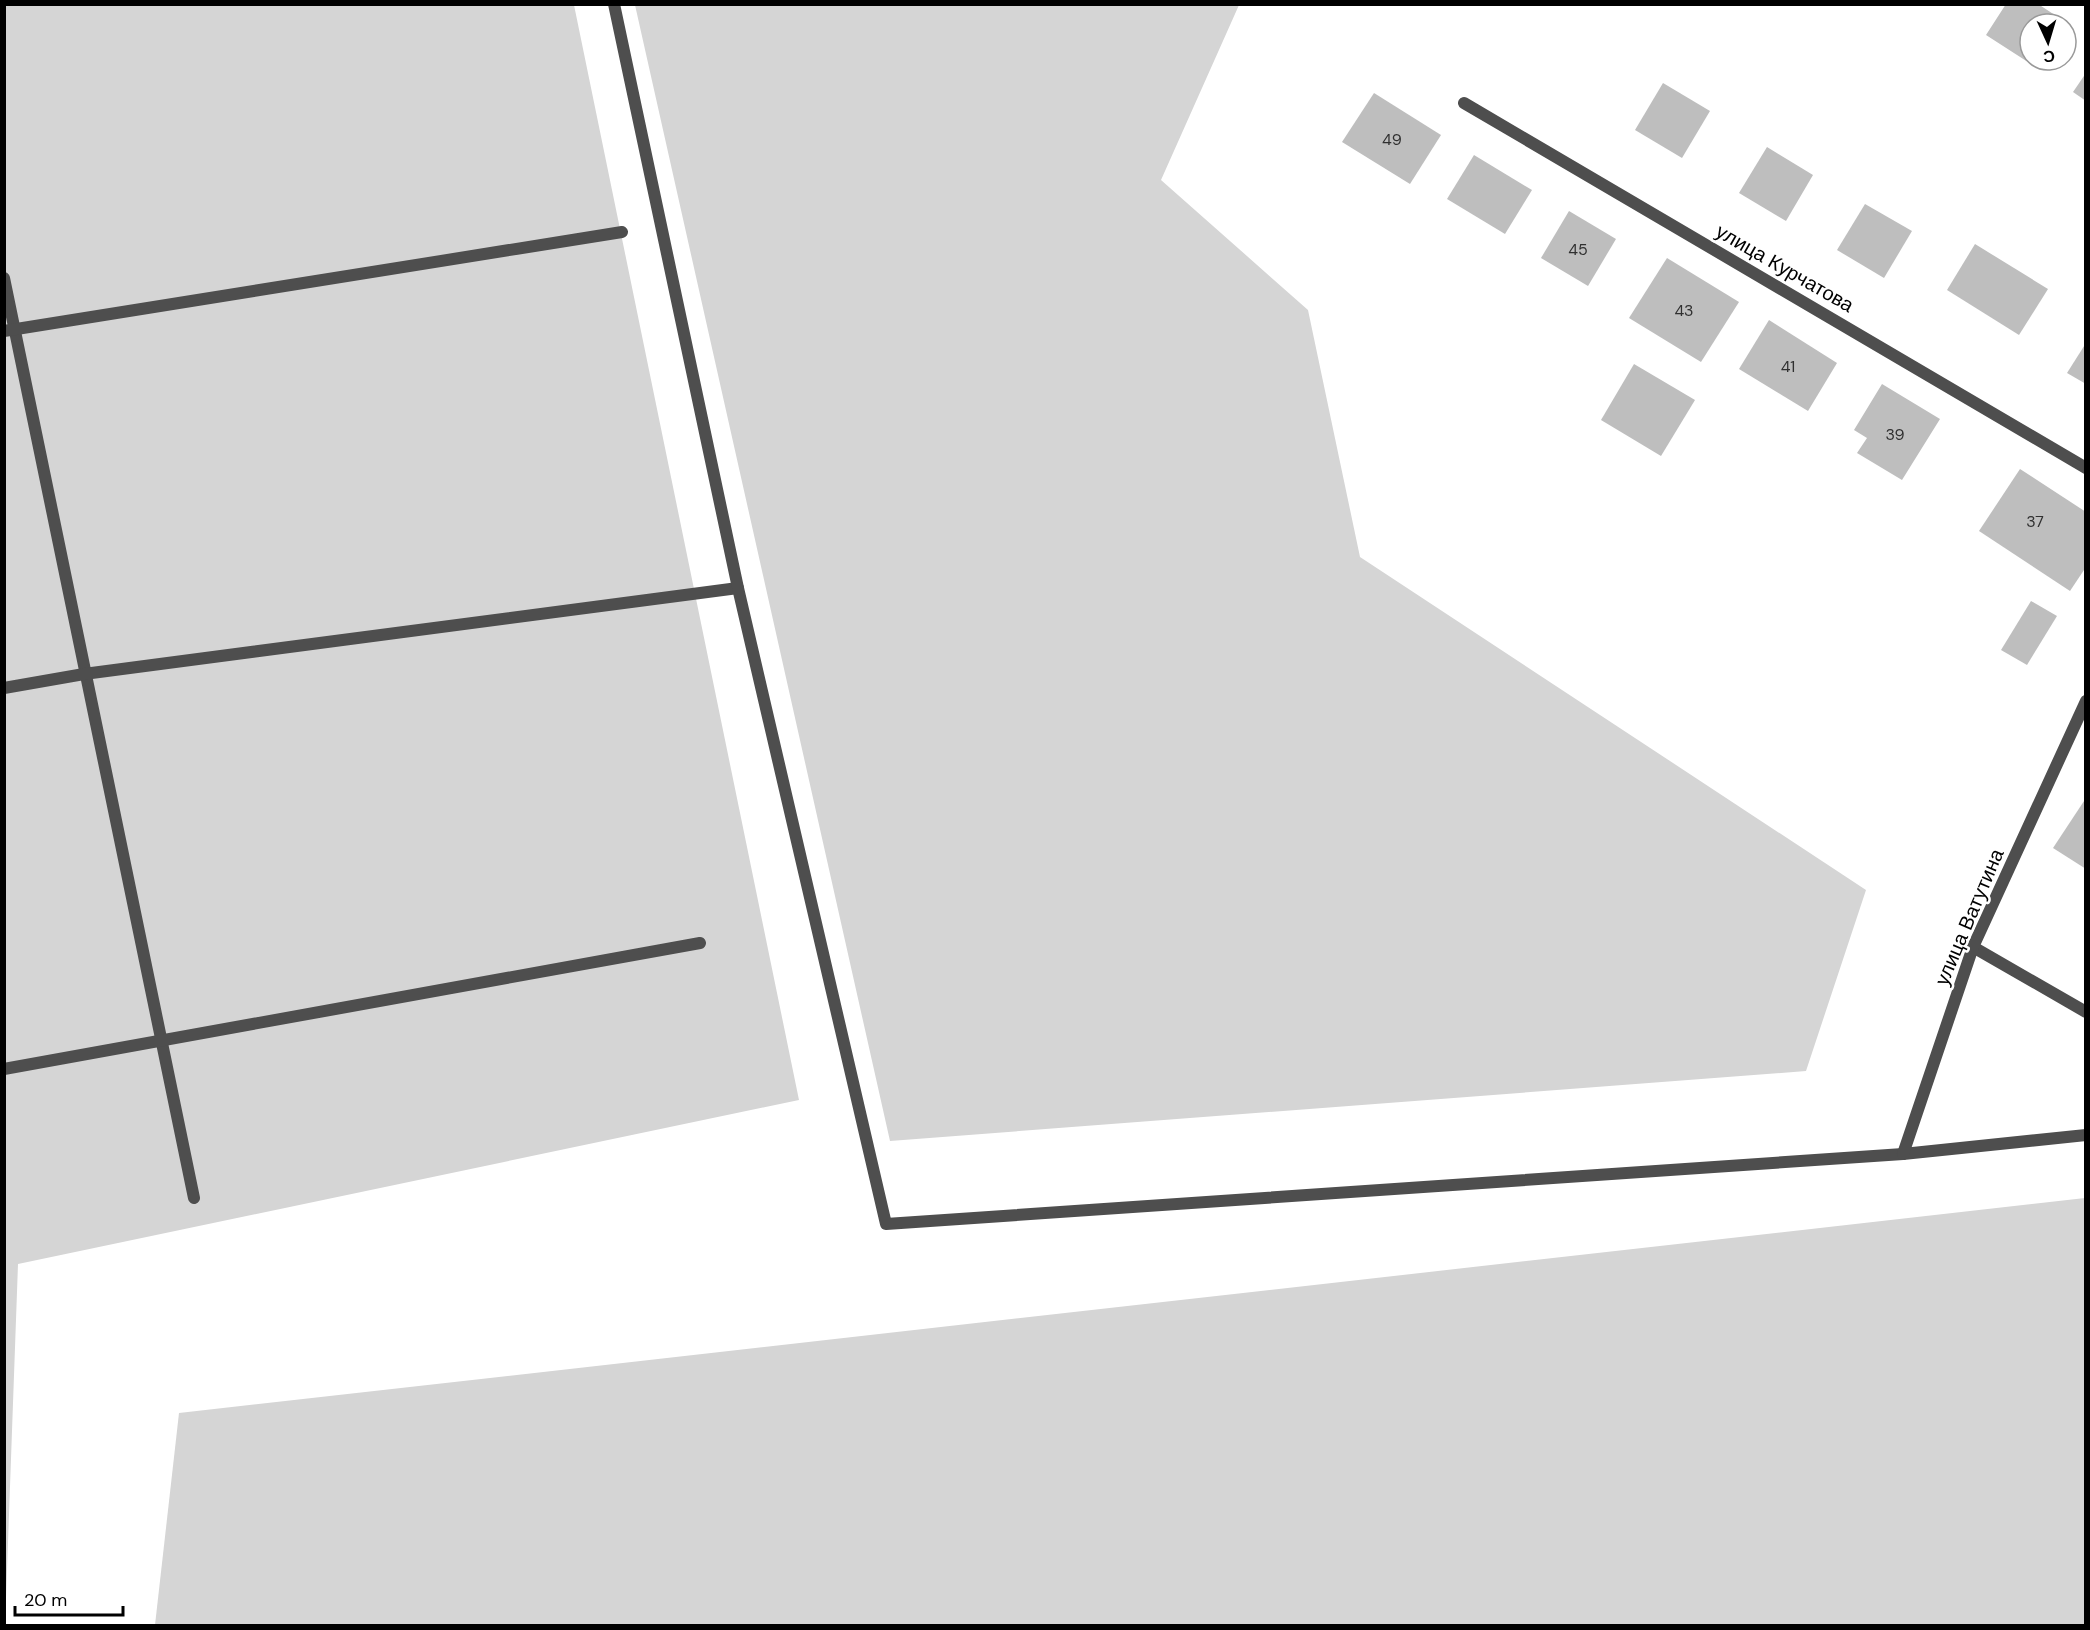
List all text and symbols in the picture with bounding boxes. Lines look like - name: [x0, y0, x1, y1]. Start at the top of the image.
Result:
- north arrow: [2018, 12, 2078, 72]
- text: С: [2042, 46, 2056, 67]
- house number: 49: [1382, 129, 1402, 150]
- street label: улица Курчатова: [1711, 218, 1859, 318]
- house number: 45: [1568, 239, 1588, 260]
- house number: 43: [1674, 300, 1694, 321]
- house number: 41: [1781, 356, 1795, 377]
- house number: 39: [1885, 424, 1905, 445]
- house number: 37: [2026, 511, 2044, 532]
- street label: улица Ватутина: [1928, 844, 2010, 989]
- scale bar: [15, 1579, 123, 1617]
- text: 20 m: [24, 1588, 67, 1612]

